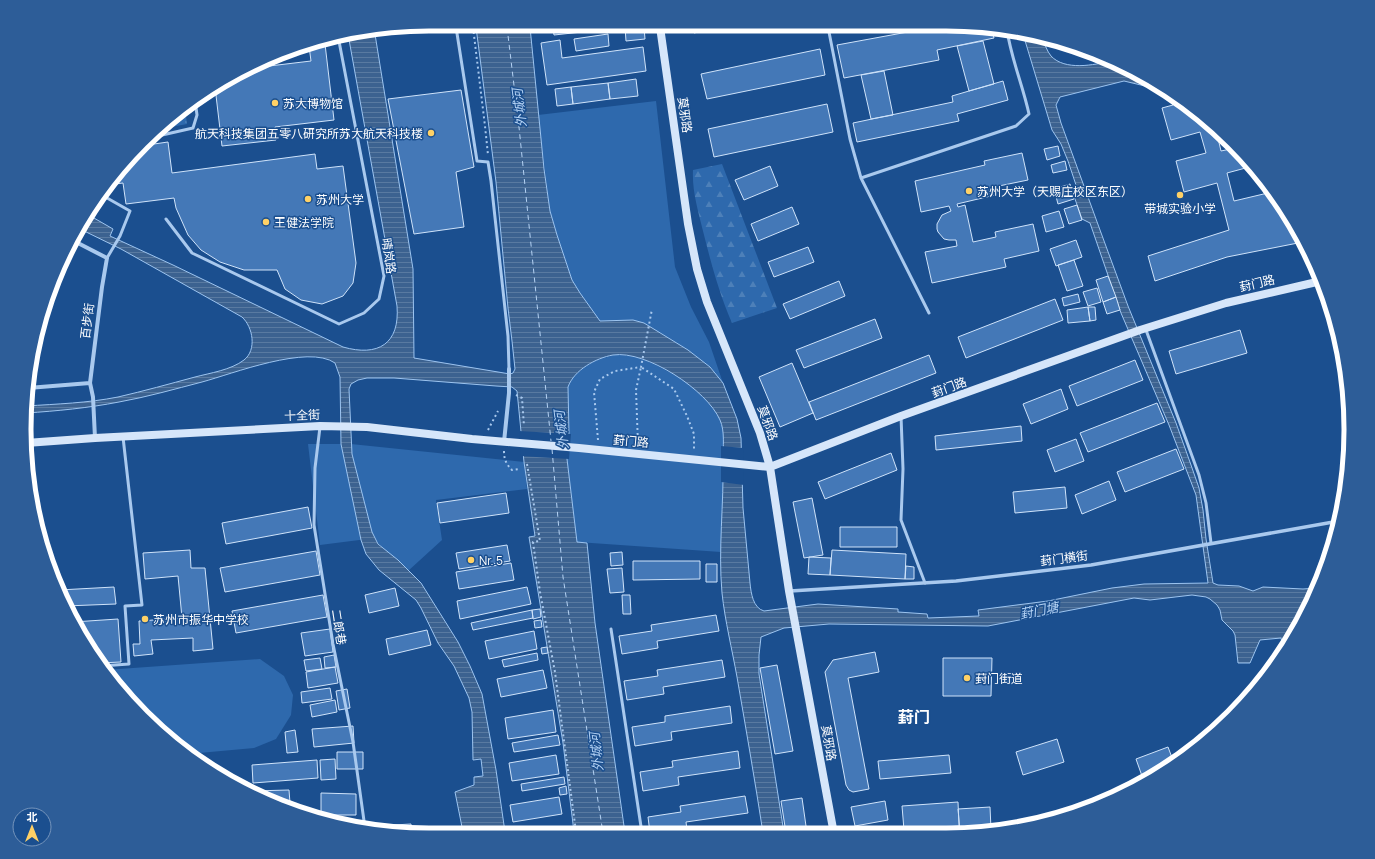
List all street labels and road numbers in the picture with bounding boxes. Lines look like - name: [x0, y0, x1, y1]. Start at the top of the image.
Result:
- street label: 莫邪路: [674, 96, 696, 134]
- street label: 晴岚路: [378, 237, 400, 275]
- street label: 葑门路: [1238, 271, 1276, 295]
- street label: 百步街: [76, 302, 98, 340]
- street label: 葑门路: [929, 373, 969, 401]
- street label: 莫邪路: [754, 403, 782, 443]
- street label: 十全街: [284, 406, 320, 424]
- street label: 葑门路: [612, 431, 650, 451]
- street label: 葑门横街: [1039, 547, 1089, 569]
- street label: 二郎巷: [328, 608, 350, 646]
- street label: 莫邪路: [818, 724, 840, 762]

